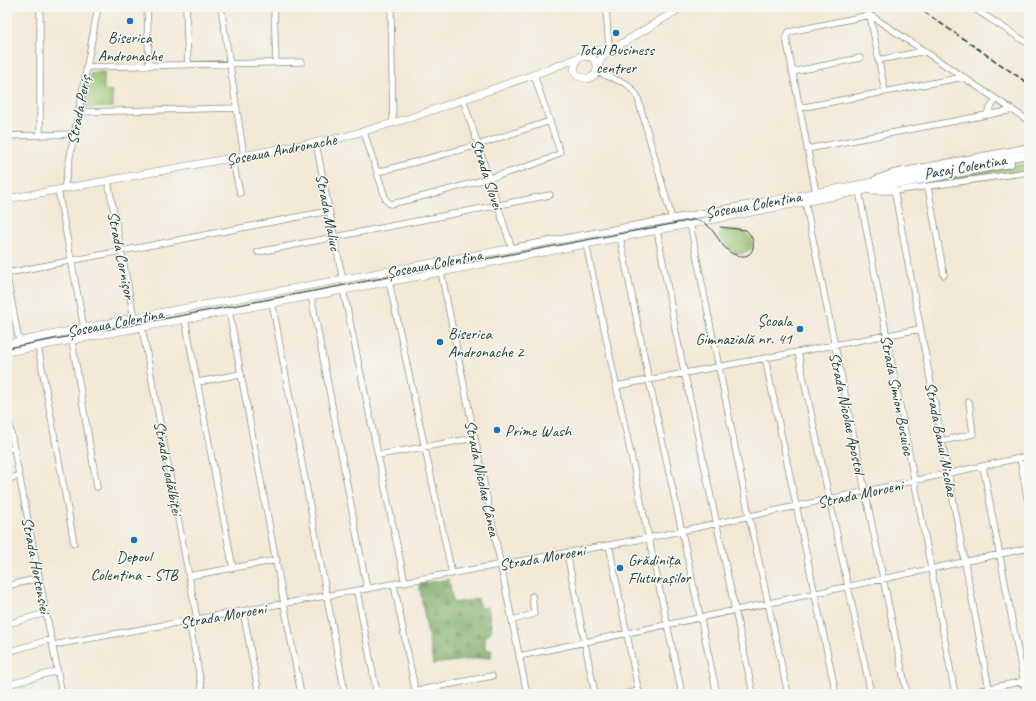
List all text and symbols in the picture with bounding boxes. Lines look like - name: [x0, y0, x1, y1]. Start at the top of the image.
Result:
- marker: Biserica Andronache: [125, 16, 135, 26]
- place label: Biserica Andronache: [98, 28, 164, 66]
- marker: Total Business centrer: [611, 28, 621, 38]
- place label: Total Business centrer: [578, 40, 655, 78]
- street label: Strada Periș: [63, 73, 96, 146]
- street label: Șoseaua Andronache: [224, 129, 340, 170]
- street label: Strada Slovei: [466, 137, 508, 214]
- street label: Pasaj Colentina: [922, 150, 1009, 184]
- street label: Strada Maliuc: [311, 172, 346, 254]
- street label: Șoseaua Colentina: [704, 186, 804, 223]
- street label: Strada Cornișor: [103, 210, 140, 303]
- street label: Șoseaua Colentina: [385, 245, 485, 283]
- street label: Șoseaua Colentina: [66, 304, 166, 342]
- place label: Școala Gimnazială nr. 41: [695, 311, 793, 349]
- place label: Biserica Andronache 2: [448, 324, 525, 362]
- marker: Școala Gimnazială nr. 41: [795, 324, 805, 334]
- street label: Strada Simion Busuioc: [876, 333, 919, 458]
- marker: Biserica Andronache 2: [435, 337, 445, 347]
- street label: Strada Nicolae Apostol: [824, 351, 870, 479]
- street label: Strada Banul Nicolae: [920, 380, 962, 500]
- street label: Strada Nicolae Cânea: [460, 418, 504, 540]
- street label: Strada Codălbiței: [149, 419, 187, 519]
- place label: Prime Wash: [505, 421, 573, 441]
- marker: Prime Wash: [492, 425, 502, 435]
- street label: Strada Moroeni: [816, 475, 907, 513]
- street label: Strada Hortensiei: [17, 515, 56, 617]
- marker: Depoul Colentina - STB: [129, 535, 139, 545]
- street label: Strada Moroeni: [498, 540, 589, 575]
- place label: Depoul Colentina - STB: [90, 547, 179, 585]
- place label: Grădinița Fluturașilor: [628, 550, 692, 588]
- marker: Grădinița Fluturașilor: [615, 563, 625, 573]
- street label: Strada Moroeni: [179, 598, 270, 633]

